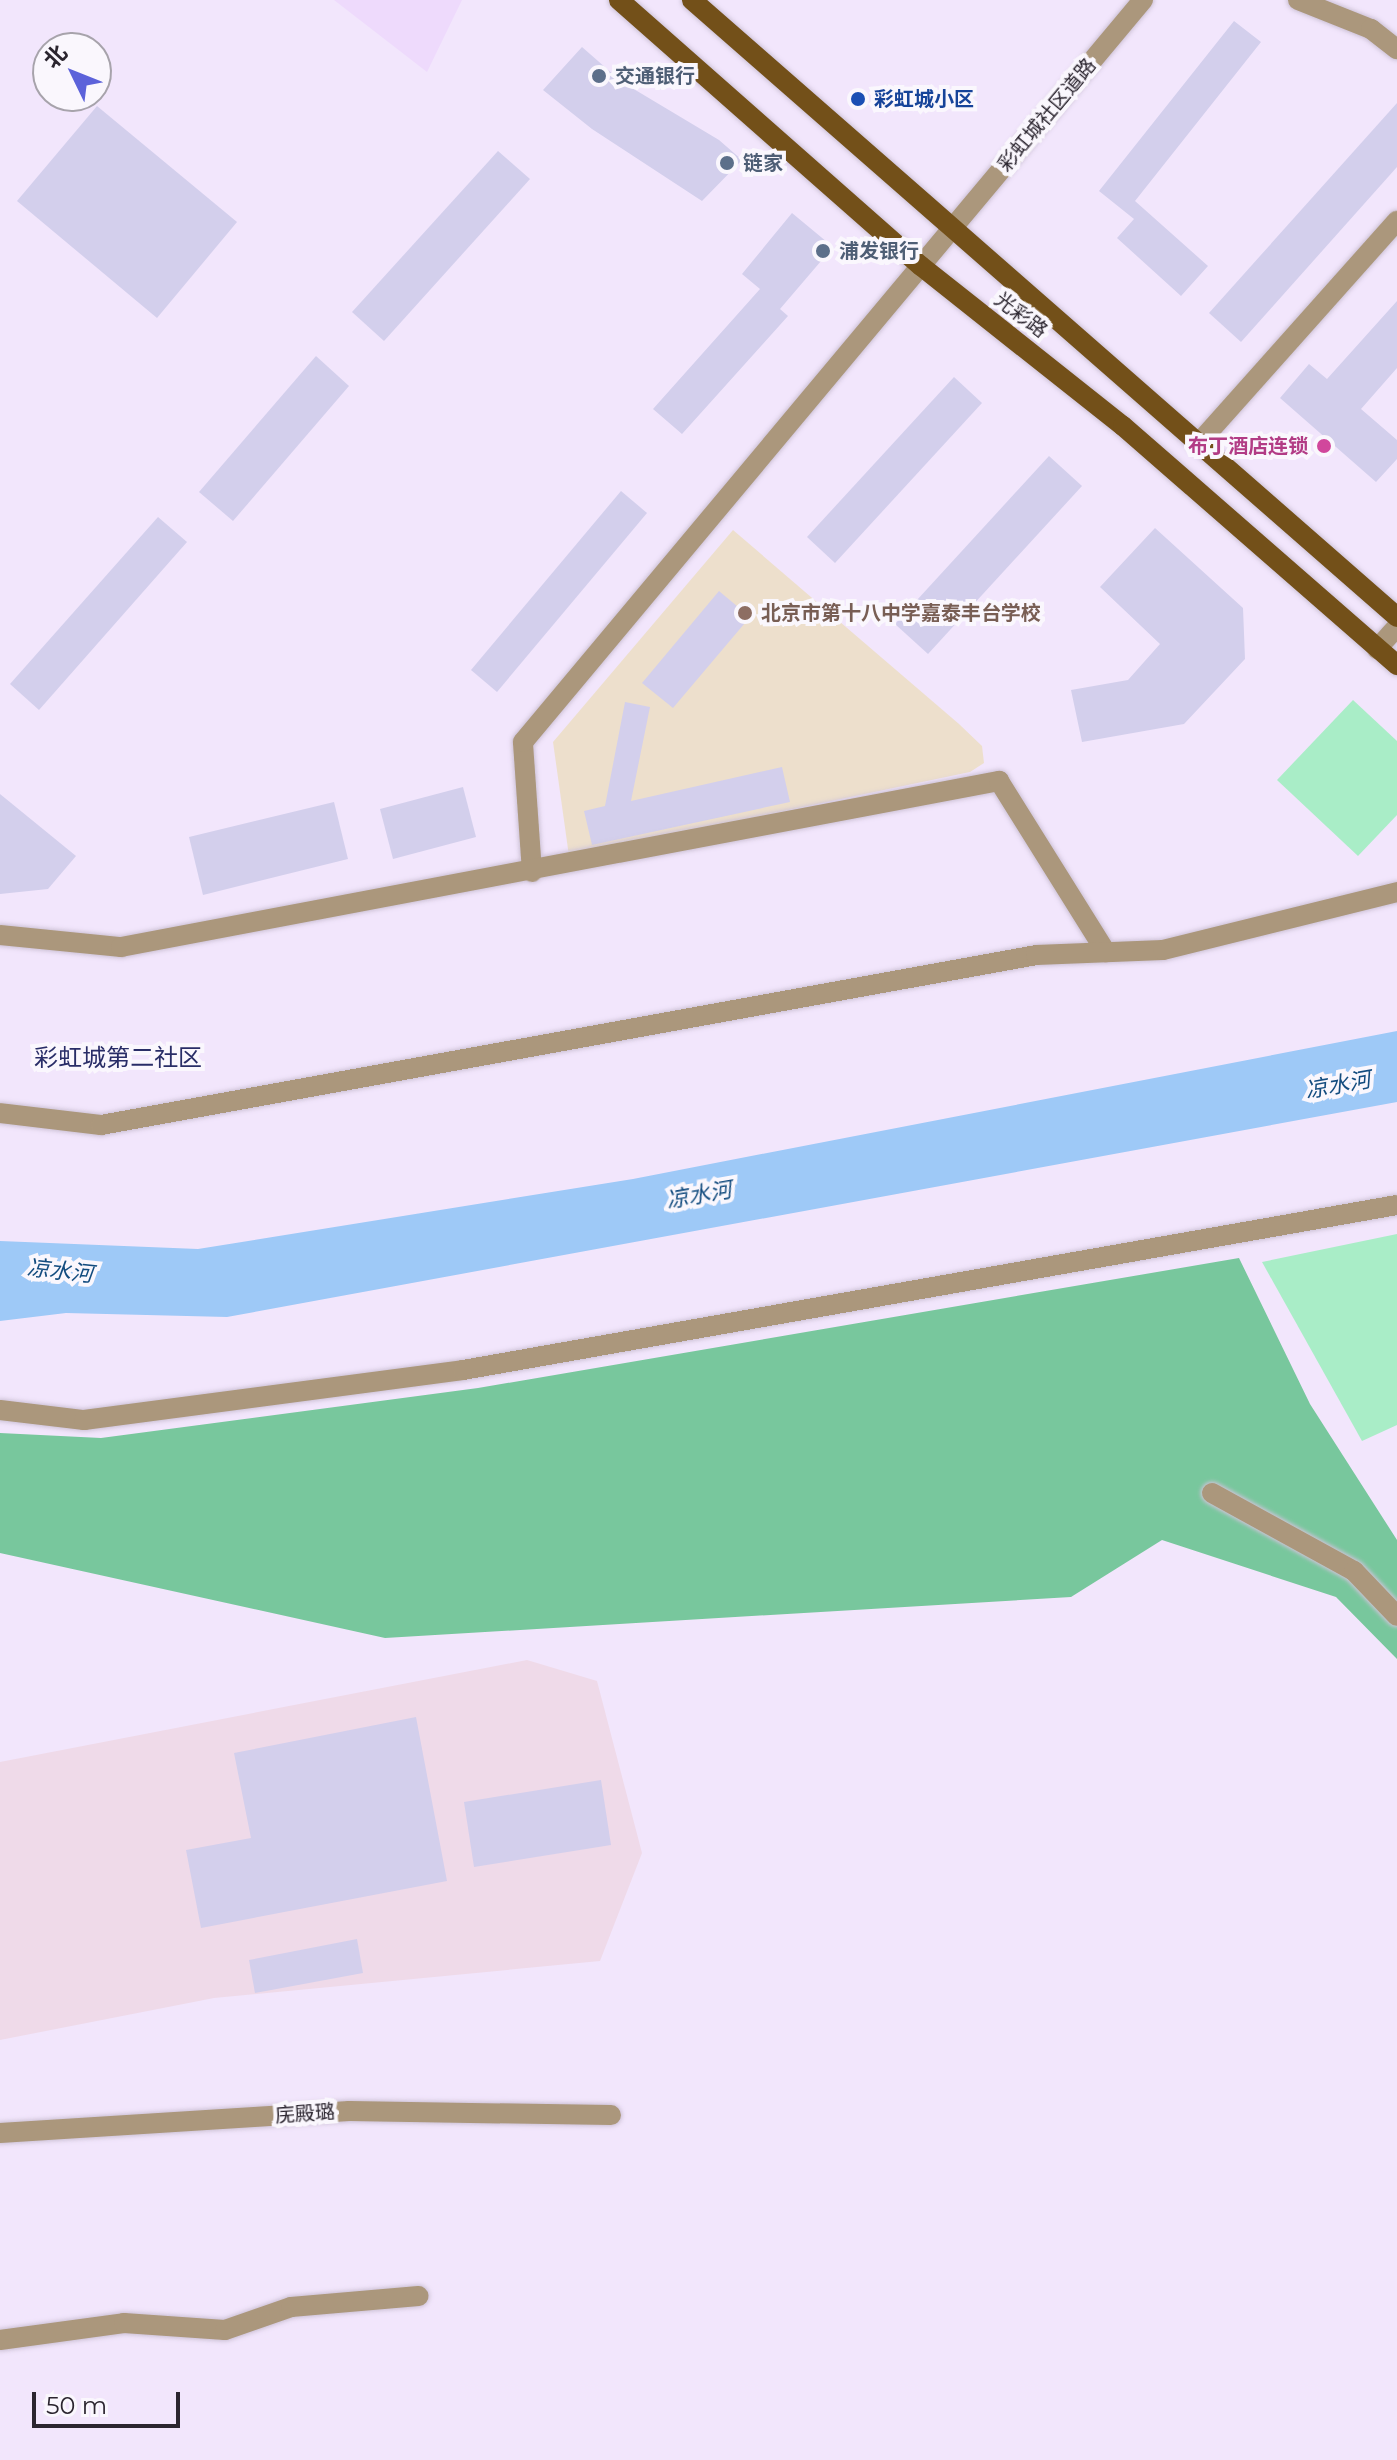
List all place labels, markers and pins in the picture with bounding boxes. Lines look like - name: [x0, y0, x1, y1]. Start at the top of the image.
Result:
- place label: 交通银行: [615, 64, 695, 88]
- marker: 交通银行: [590, 67, 608, 85]
- place label: 彩虹城小区: [874, 87, 974, 111]
- marker: 彩虹城小区: [849, 90, 867, 108]
- place label: 链家: [743, 151, 783, 175]
- marker: 链家: [718, 154, 736, 172]
- place label: 浦发银行: [839, 239, 919, 263]
- marker: 浦发银行: [814, 242, 832, 260]
- place label: 布丁酒店连锁: [1188, 434, 1308, 458]
- marker: 布丁酒店连锁: [1315, 437, 1333, 455]
- place label: 北京市第十八中学嘉泰丰台学校: [761, 601, 1041, 625]
- marker: 北京市第十八中学嘉泰丰台学校: [736, 604, 754, 622]

